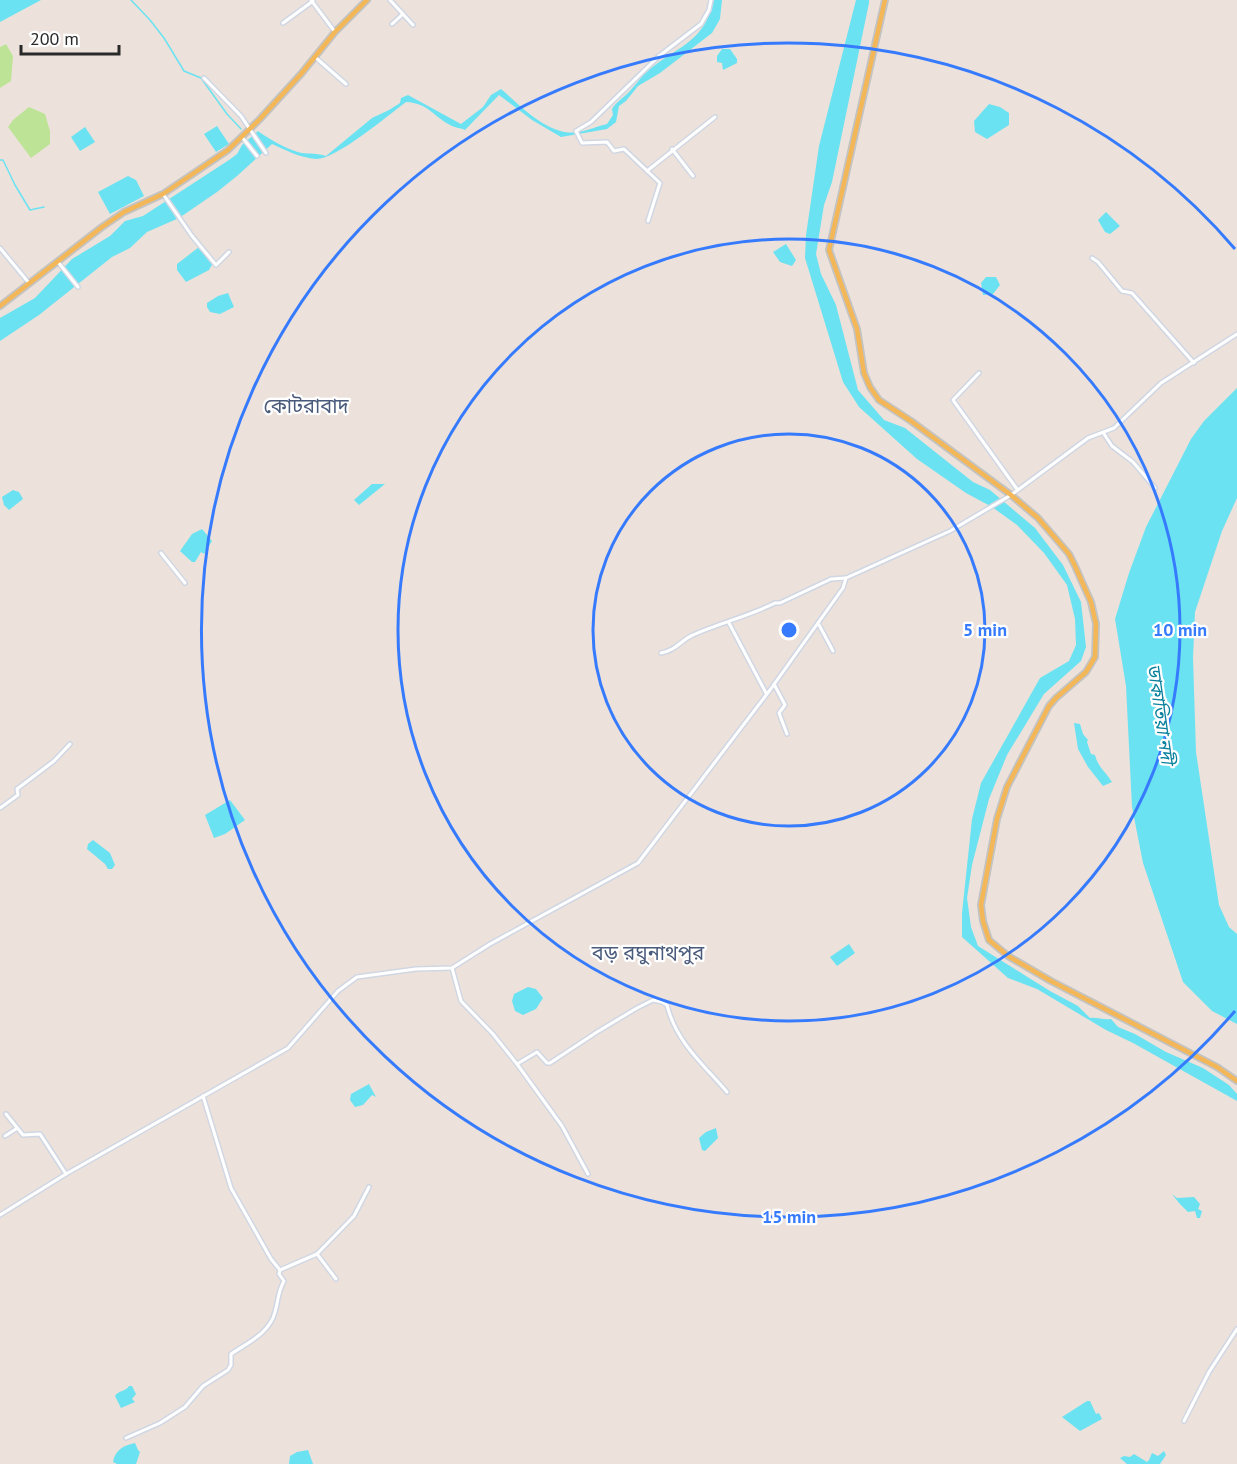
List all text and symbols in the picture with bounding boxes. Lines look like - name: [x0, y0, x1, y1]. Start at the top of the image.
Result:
- scale bar: [21, 18, 118, 56]
- text: 200 m: [30, 27, 79, 50]
- district label: কোটরাবাদ: [263, 393, 350, 419]
- text: 5 min: [963, 618, 1007, 641]
- text: 10 min: [1153, 618, 1207, 641]
- centre of rings: [779, 620, 799, 640]
- water label: ডাকাতিয়া নদী: [1143, 662, 1180, 769]
- district label: বড় রঘুনাথপুর: [591, 940, 705, 966]
- text: 15 min: [762, 1205, 816, 1228]

